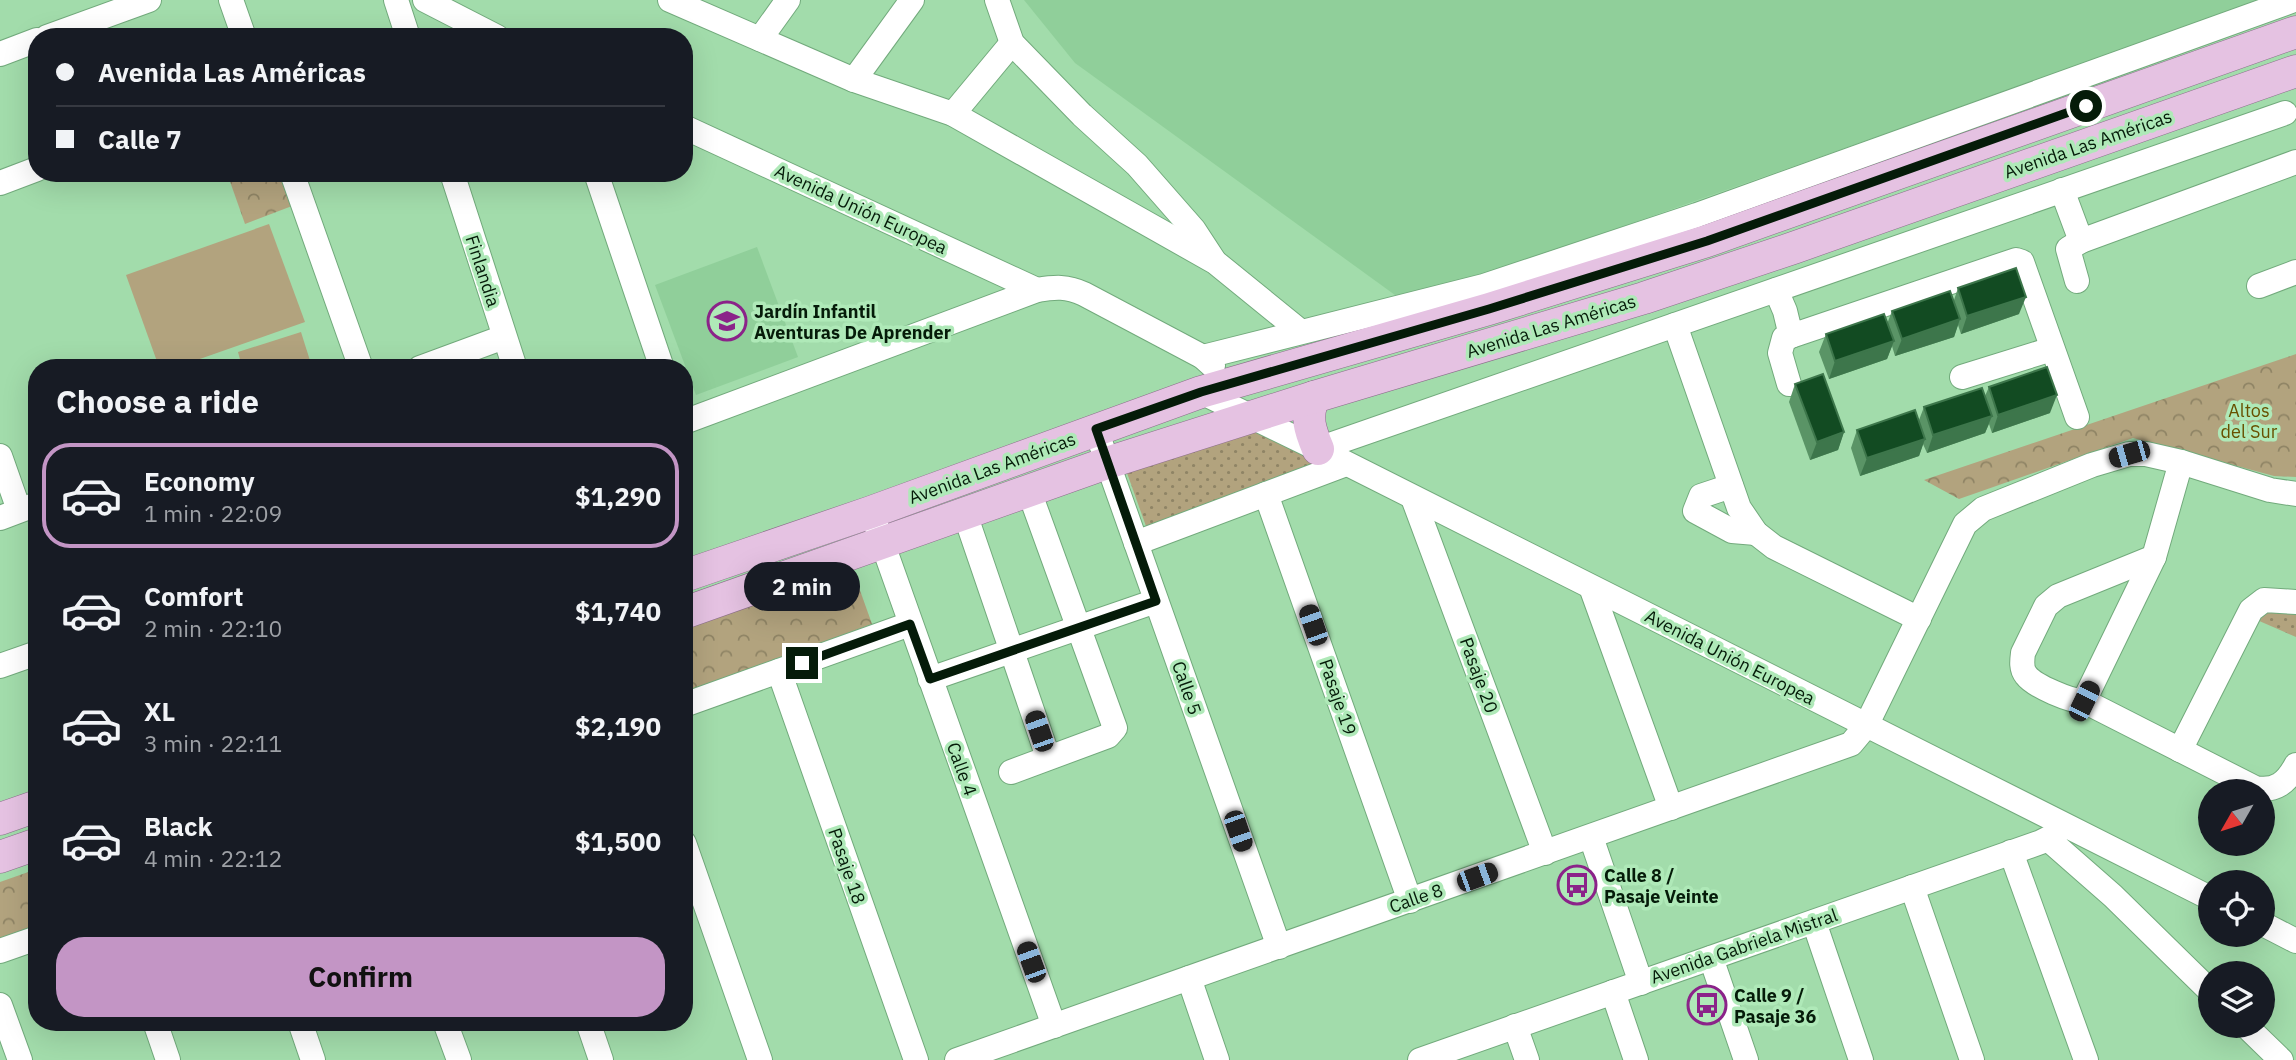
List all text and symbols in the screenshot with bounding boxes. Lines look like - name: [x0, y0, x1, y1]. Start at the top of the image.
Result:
- text: Avenida Las Américas: [98, 55, 366, 89]
- route start: [2070, 90, 2102, 122]
- street label: Avenida Las Américas: [2001, 104, 2175, 184]
- text: Calle 7: [98, 122, 182, 156]
- street label: Avenida Unión Europea: [771, 159, 951, 259]
- street label: Finlandia: [461, 232, 506, 310]
- street label: Avenida Las Américas: [1463, 289, 1639, 363]
- school or university icon: Jardín Infantil Aventuras De Aprender: [706, 300, 748, 342]
- place label: Jardín Infantil Aventuras De Aprender: [754, 300, 951, 344]
- text: Choose a ride: [56, 380, 259, 422]
- park label: Altos del Sur: [2221, 399, 2278, 443]
- street label: Avenida Las Américas: [905, 427, 1079, 509]
- car: [2106, 438, 2153, 470]
- icon: car: [60, 464, 123, 527]
- text: Economy: [144, 464, 255, 498]
- text: $1,290: [575, 479, 661, 513]
- text: 1 min · 22:09: [144, 498, 282, 528]
- callout: 2 min: [744, 562, 860, 610]
- text: 2 min: [772, 571, 832, 601]
- icon: car: [60, 579, 123, 642]
- text: Comfort: [144, 579, 243, 613]
- text: $1,740: [575, 594, 661, 628]
- car: [1297, 602, 1330, 648]
- street label: Avenida Unión Europea: [1641, 604, 1819, 710]
- text: 2 min · 22:10: [144, 613, 282, 643]
- street label: Pasaje 20: [1455, 634, 1503, 716]
- route end: [786, 647, 818, 679]
- street label: Pasaje 19: [1314, 656, 1362, 738]
- street label: Calle 5: [1167, 658, 1207, 718]
- car: [2066, 678, 2103, 724]
- icon: car: [60, 694, 123, 757]
- text: XL: [144, 694, 175, 728]
- car: [1023, 708, 1056, 754]
- text: $2,190: [575, 709, 661, 743]
- text: 3 min · 22:11: [144, 728, 282, 758]
- street label: Calle 4: [942, 739, 982, 799]
- north arrow: [2198, 779, 2275, 856]
- map controls: [2198, 779, 2275, 1038]
- car: [1222, 808, 1255, 854]
- icon: car: [60, 809, 123, 872]
- text: Black: [144, 809, 212, 843]
- text: $1,500: [575, 824, 661, 858]
- street label: Pasaje 18: [823, 825, 871, 907]
- text: 4 min · 22:12: [144, 843, 282, 873]
- car: [1454, 860, 1501, 894]
- bus stop icon: Calle 8 / Pasaje Veinte: [1556, 864, 1598, 906]
- place label: Calle 8 / Pasaje Veinte: [1604, 864, 1719, 908]
- button: locate: [2198, 870, 2275, 947]
- street label: Calle 8: [1386, 878, 1446, 918]
- street label: Avenida Gabriela Mistral: [1647, 903, 1841, 989]
- button: Confirm: [56, 937, 665, 1017]
- car: [1014, 939, 1049, 985]
- button: layers: [2198, 961, 2275, 1038]
- bus stop icon: Calle 9 / Pasaje 36: [1686, 984, 1728, 1026]
- place label: Calle 9 / Pasaje 36: [1734, 984, 1816, 1028]

